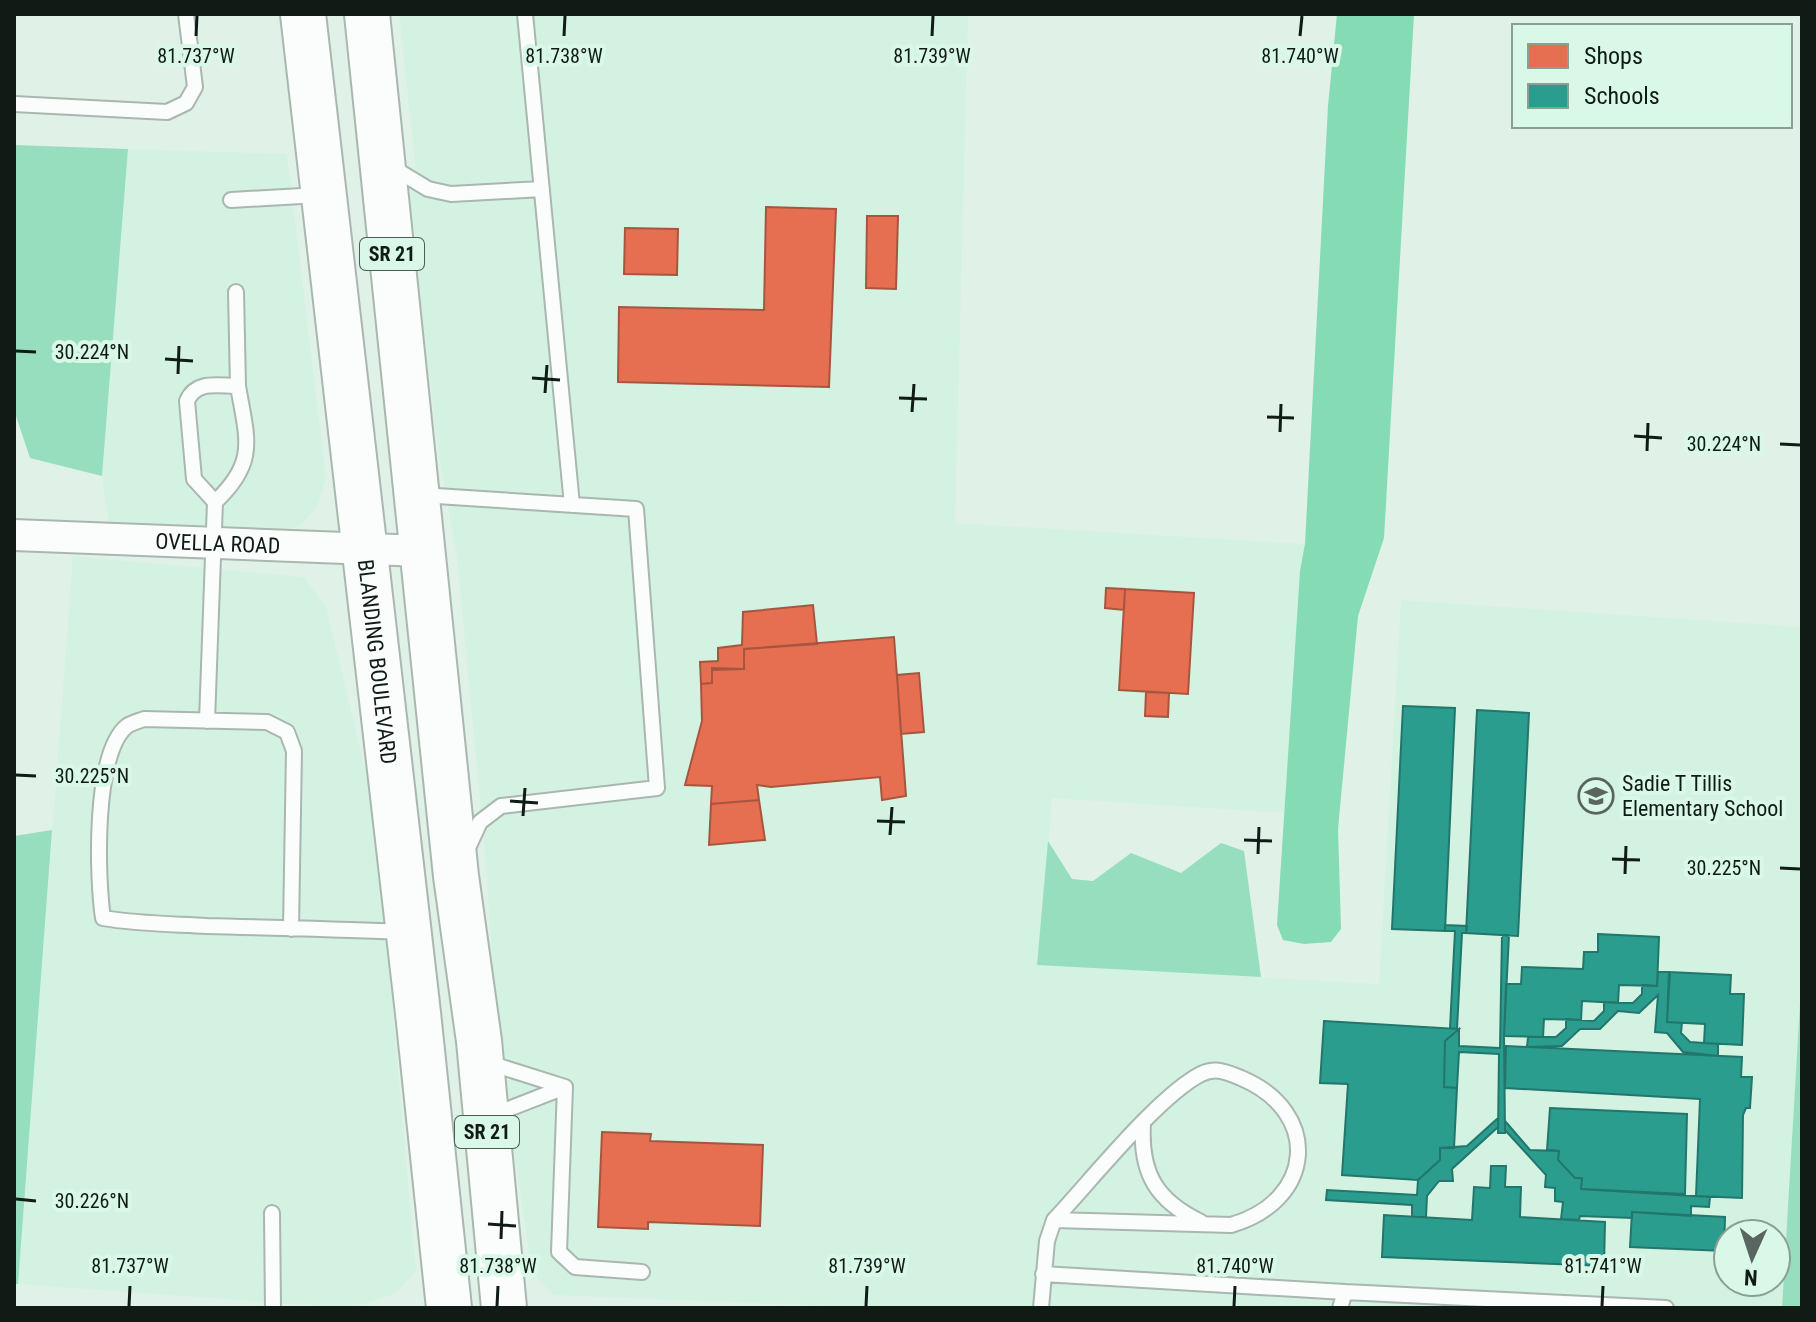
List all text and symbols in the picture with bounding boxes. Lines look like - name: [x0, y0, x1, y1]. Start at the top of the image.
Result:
- legend: [1512, 24, 1792, 128]
- text: Shops: [1584, 42, 1643, 70]
- text: 81.737°W: [157, 44, 235, 68]
- text: 81.738°W: [525, 44, 603, 68]
- text: 81.739°W: [893, 44, 971, 68]
- text: 81.740°W: [1261, 44, 1339, 68]
- text: Schools: [1584, 82, 1660, 110]
- road number: SR 21: [360, 238, 424, 270]
- text: 30.224°N: [55, 340, 129, 364]
- text: 30.224°N: [1687, 432, 1761, 456]
- street label: OVELLA ROAD: [155, 529, 281, 558]
- street label: BLANDING BOULEVARD: [353, 558, 401, 766]
- text: 30.225°N: [55, 764, 129, 788]
- place label: Sadie T Tillis Elementary School: [1622, 771, 1783, 821]
- school or university icon: Sadie T Tillis Elementary School: [1577, 777, 1615, 815]
- text: 30.225°N: [1687, 856, 1761, 880]
- road number: SR 21: [455, 1116, 519, 1148]
- text: 30.226°N: [55, 1189, 129, 1213]
- north arrow: [1712, 1218, 1792, 1298]
- text: 81.737°W: [91, 1254, 169, 1278]
- text: 81.738°W: [459, 1254, 537, 1278]
- text: 81.739°W: [828, 1254, 906, 1278]
- text: 81.740°W: [1196, 1254, 1274, 1278]
- text: 81.741°W: [1564, 1254, 1642, 1278]
- text: N: [1744, 1265, 1758, 1290]

